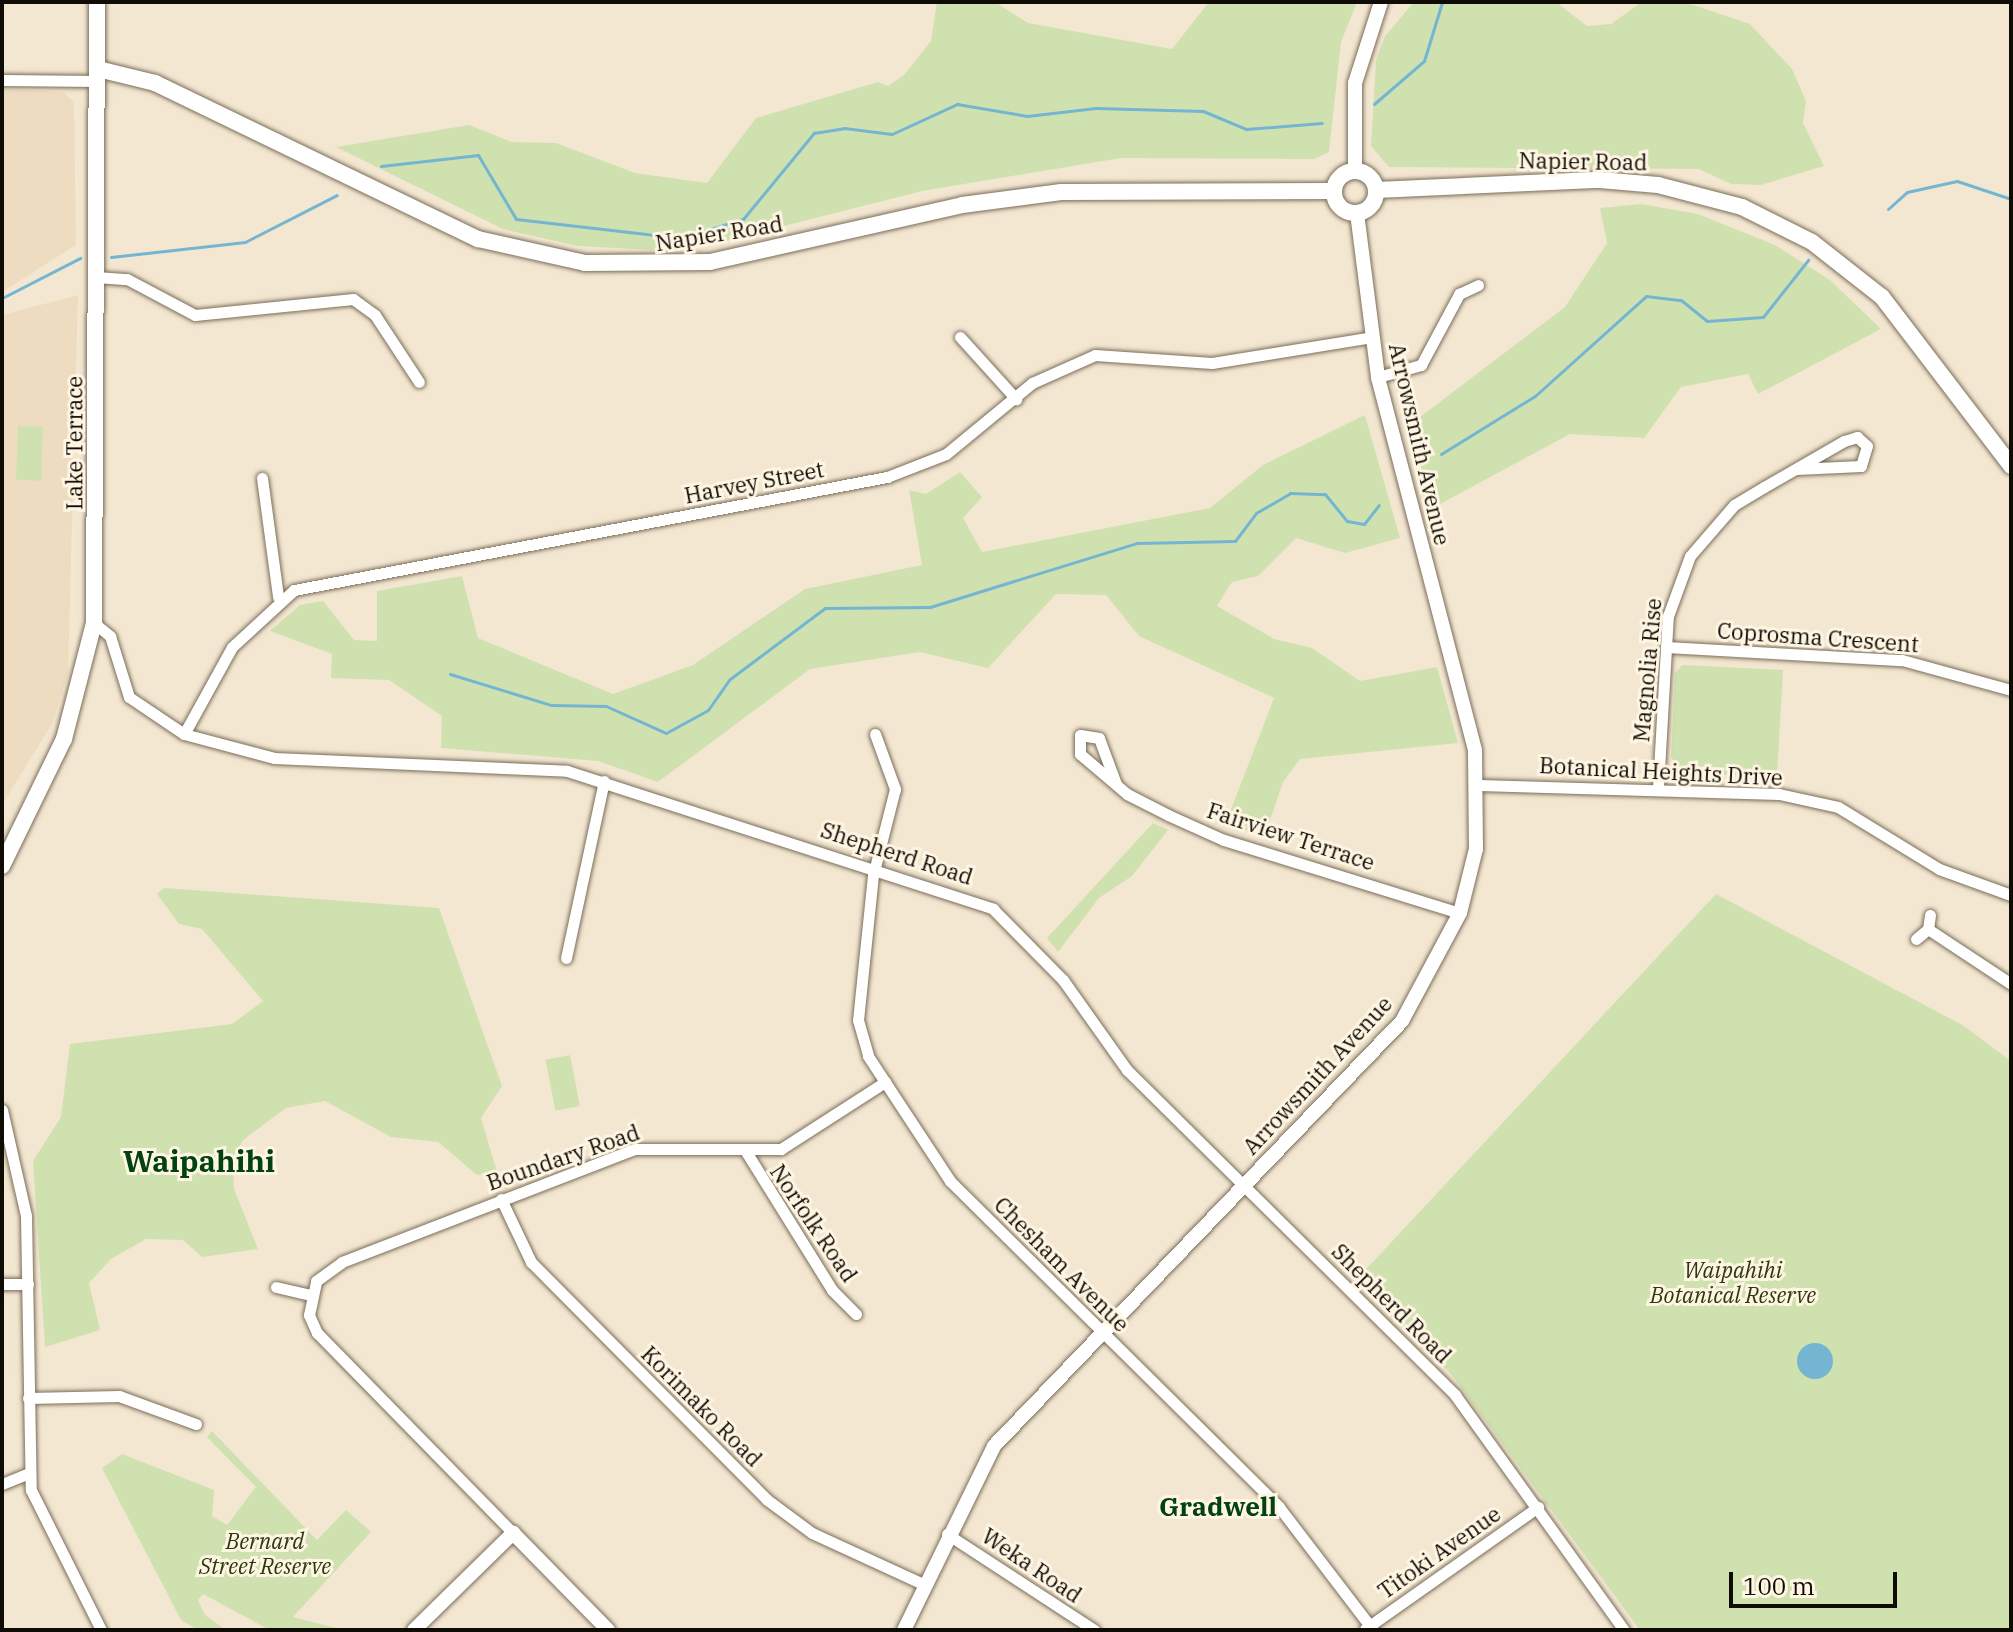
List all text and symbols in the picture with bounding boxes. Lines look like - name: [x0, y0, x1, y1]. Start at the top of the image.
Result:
- street label: Napier Road: [1519, 147, 1647, 175]
- street label: Napier Road: [653, 210, 785, 256]
- street label: Arrowsmith Avenue: [1384, 340, 1456, 548]
- street label: Lake Terrace: [61, 376, 87, 510]
- street label: Harvey Street: [682, 456, 826, 508]
- street label: Magnolia Rise: [1628, 597, 1666, 743]
- street label: Coprosma Crescent: [1716, 617, 1920, 657]
- street label: Botanical Heights Drive: [1539, 751, 1783, 791]
- street label: Fairview Terrace: [1204, 796, 1378, 876]
- street label: Shepherd Road: [818, 816, 976, 890]
- street label: Arrowsmith Avenue: [1237, 991, 1397, 1159]
- street label: Boundary Road: [483, 1118, 643, 1196]
- district label: Waipahihi: [123, 1143, 275, 1179]
- street label: Norfolk Road: [765, 1159, 863, 1287]
- street label: Chesham Avenue: [989, 1191, 1135, 1337]
- street label: Shepherd Road: [1327, 1238, 1457, 1368]
- park label: Waipahihi Botanical Reserve: [1650, 1256, 1816, 1308]
- street label: Korimako Road: [636, 1340, 768, 1472]
- district label: Gradwell: [1159, 1491, 1277, 1523]
- street label: Titoki Avenue: [1373, 1500, 1505, 1604]
- street label: Weka Road: [977, 1522, 1087, 1608]
- park label: Bernard Street Reserve: [199, 1527, 331, 1578]
- scale bar: [1733, 1556, 1901, 1606]
- text: 100 m: [1743, 1570, 1815, 1602]

